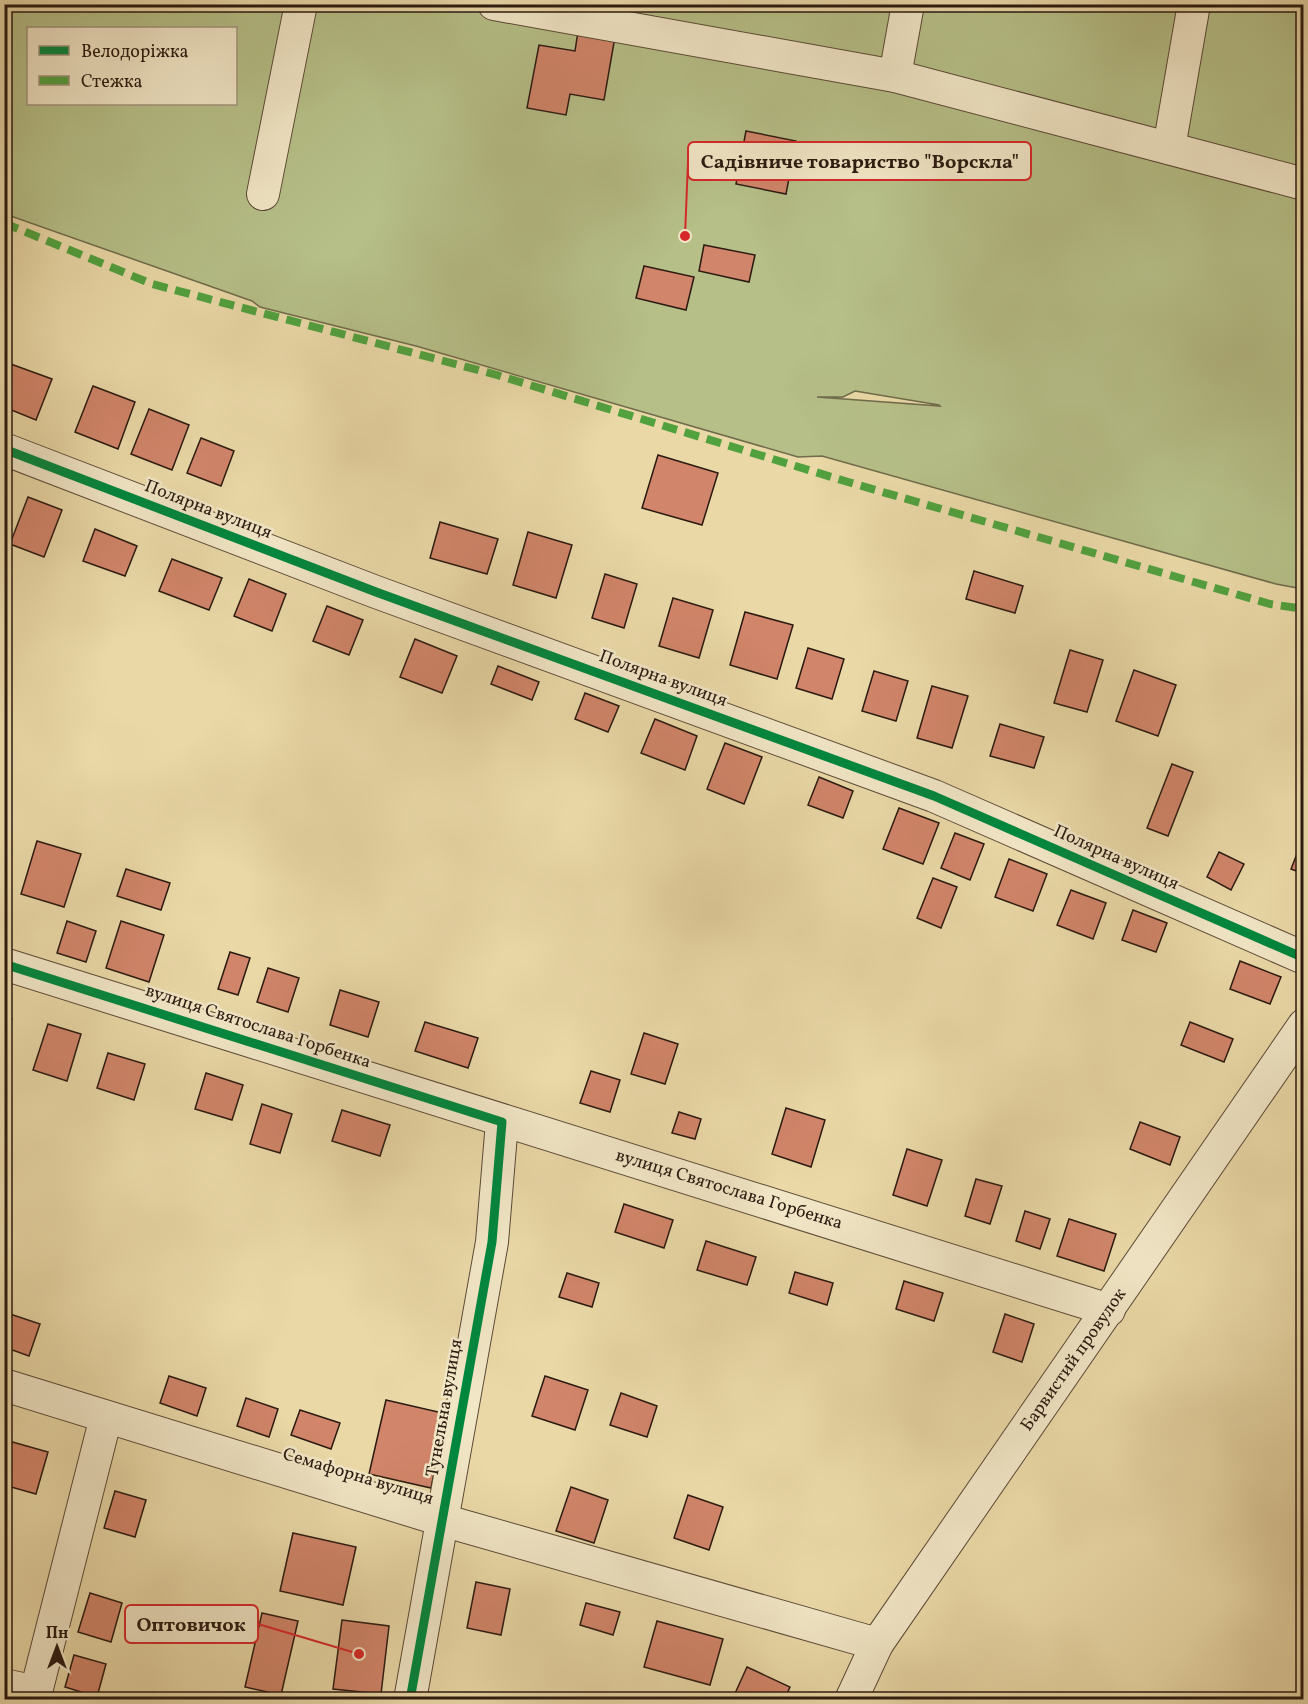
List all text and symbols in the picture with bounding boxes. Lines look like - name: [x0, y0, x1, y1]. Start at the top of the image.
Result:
- legend: [27, 27, 237, 105]
- text: Велодоріжка: [81, 40, 189, 65]
- text: Стежка: [81, 70, 143, 95]
- callout: Садівниче товариство "Ворскла": [688, 142, 1031, 180]
- text: Садівниче товариство "Ворскла": [701, 149, 1019, 177]
- street label: Полярна вулиця: [141, 474, 275, 546]
- street label: Полярна вулиця: [595, 644, 731, 714]
- street label: Полярна вулиця: [1049, 819, 1183, 897]
- street label: вулиця Святослава Горбенка: [142, 979, 374, 1075]
- street label: вулиця Святослава Горбенка: [613, 1144, 846, 1236]
- street label: Барвистий провулок: [1015, 1283, 1133, 1437]
- street label: Тунельна вулиця: [421, 1337, 469, 1479]
- street label: Семафорна вулиця: [279, 1442, 437, 1512]
- callout: Оптовичок: [125, 1605, 258, 1643]
- text: Оптовичок: [136, 1612, 246, 1640]
- north arrow: [27, 1617, 87, 1677]
- text: Пн: [46, 1623, 68, 1645]

